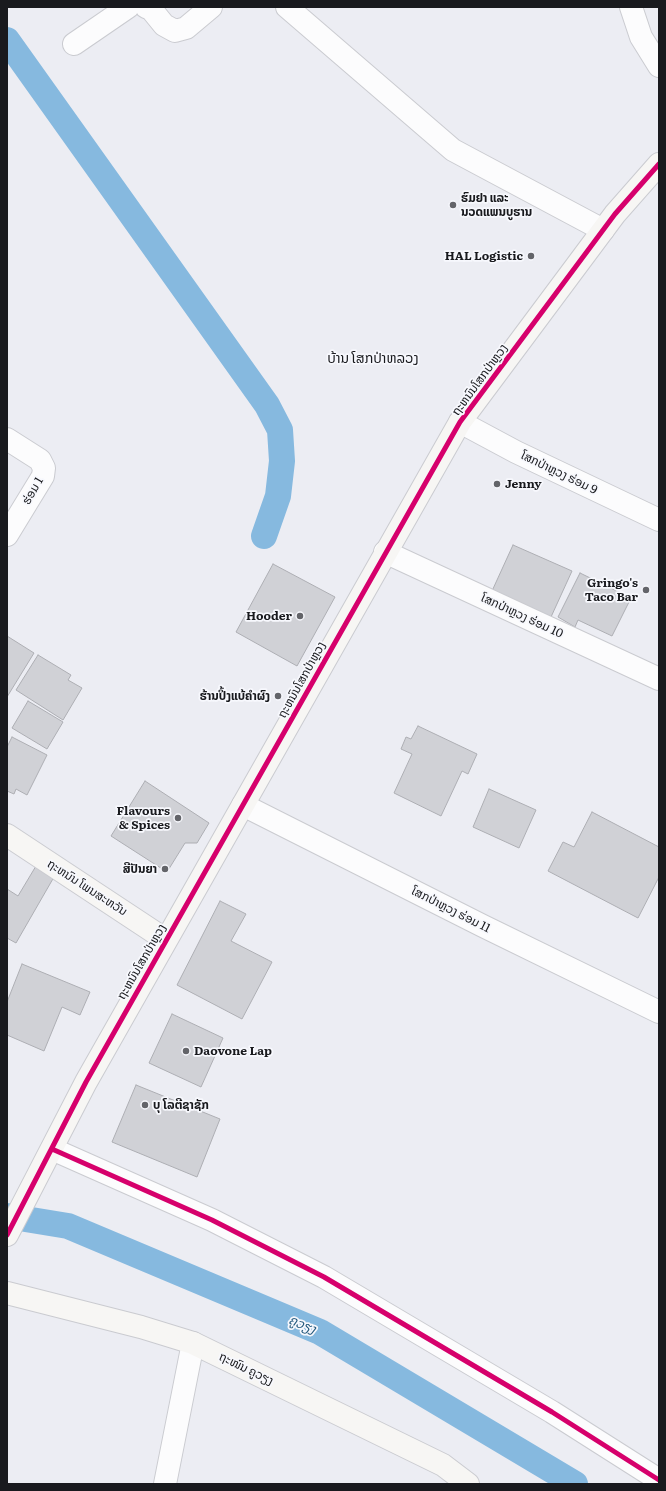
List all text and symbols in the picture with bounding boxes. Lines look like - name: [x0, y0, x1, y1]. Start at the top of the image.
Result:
- place label: ຮົມຢາ ແລະ ນວດແພນບູຮານ: [461, 191, 532, 219]
- marker: ຮົມຢາ ແລະ ນວດແພນບູຮານ: [448, 200, 458, 210]
- place label: HAL Logistic: [445, 249, 523, 263]
- marker: HAL Logistic: [526, 251, 536, 261]
- street label: ຖະຫນົນໂສກປ່າຫຼວງ: [449, 341, 511, 419]
- district label: ບ້ານ ໂສກປ່າຫລວງ: [327, 351, 419, 367]
- street label: ໂສກປ່າຫຼວງ ຮ່ອມ 9: [519, 448, 599, 498]
- street label: ຮ່ອມ 1: [19, 475, 47, 507]
- place label: Jenny: [505, 477, 542, 491]
- marker: Jenny: [492, 479, 502, 489]
- place label: Gringo's Taco Bar: [585, 576, 638, 604]
- marker: Gringo's Taco Bar: [641, 585, 651, 595]
- street label: ໂສກປ່າຫຼວງ ຮ່ອມ 10: [479, 591, 565, 641]
- place label: Hooder: [246, 609, 292, 623]
- marker: Hooder: [295, 611, 305, 621]
- street label: ຖະຫນົນໂສກປ່າຫຼວງ: [275, 639, 329, 721]
- place label: ຮ້ານປິ້ງແບ້ຄຳຜົງ: [200, 689, 270, 703]
- marker: ຮ້ານປິ້ງແບ້ຄຳຜົງ: [273, 691, 283, 701]
- place label: Flavours & Spices: [117, 804, 170, 832]
- marker: Flavours & Spices: [173, 813, 183, 823]
- street label: ຖະຫນົນ ໂພນສະຫວັນ: [44, 857, 130, 919]
- place label: ສີປັນຍາ: [123, 862, 157, 876]
- marker: ສີປັນຍາ: [160, 864, 170, 874]
- street label: ໂສກປ່າຫຼວງ ຮ່ອມ 11: [409, 884, 493, 936]
- street label: ຖະຫນົນໂສກປ່າຫຼວງ: [114, 922, 170, 1002]
- place label: Daovone Lap: [194, 1044, 272, 1058]
- marker: Daovone Lap: [181, 1046, 191, 1056]
- place label: ບຸ ໂລຕີຊາຊັກ: [153, 1098, 209, 1112]
- marker: ບຸ ໂລຕີຊາຊັກ: [140, 1100, 150, 1110]
- water label: ຄູວຽງ: [286, 1312, 318, 1338]
- street label: ຖະໜົນ ຄູວຽງ: [216, 1350, 276, 1388]

